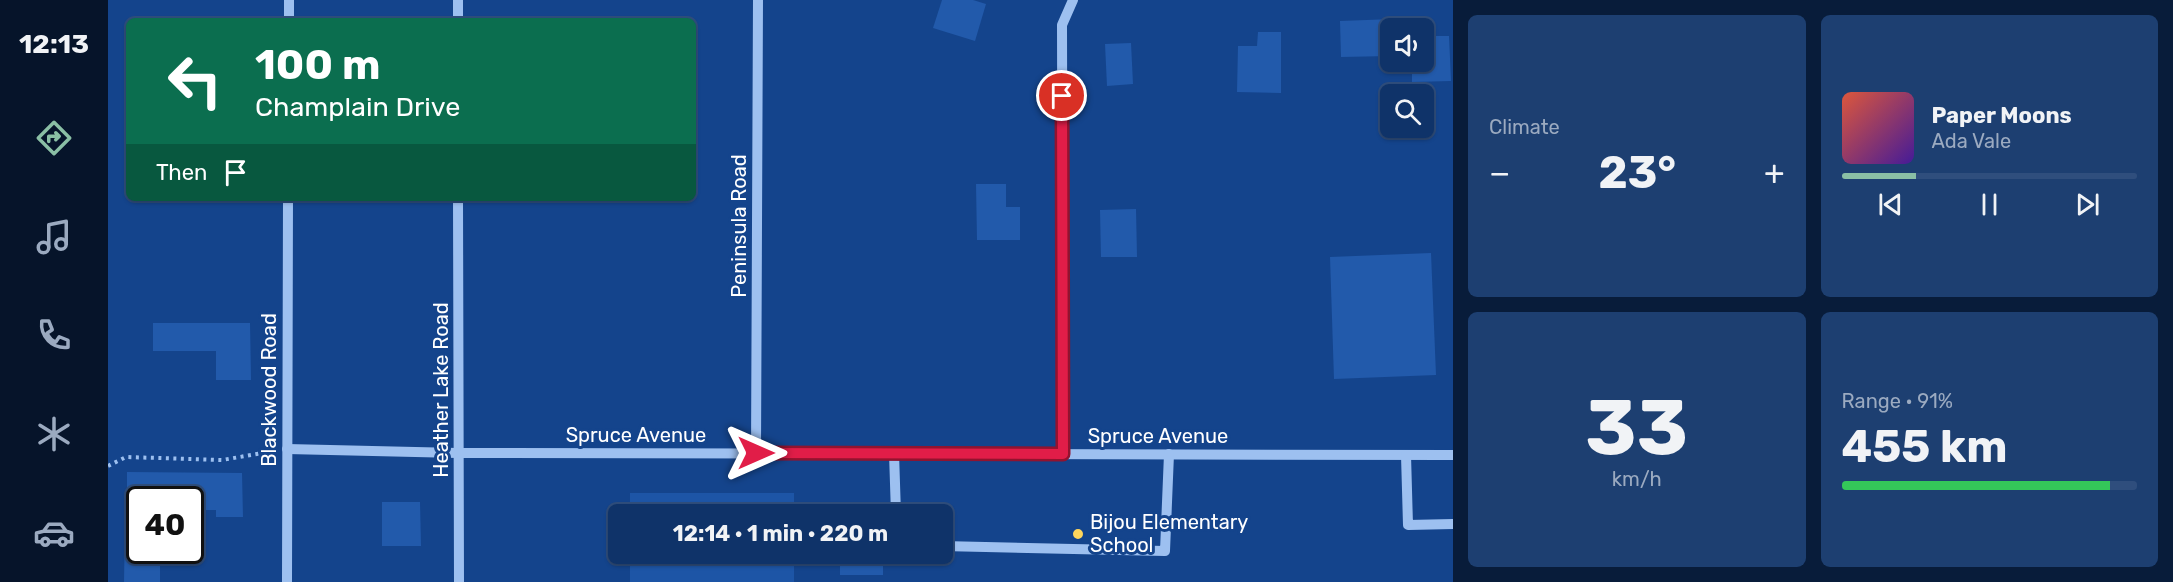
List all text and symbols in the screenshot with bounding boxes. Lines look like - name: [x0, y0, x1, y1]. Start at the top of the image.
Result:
- map controls: [1380, 18, 1434, 138]
- button: sound: [1380, 18, 1434, 72]
- text: 12:13: [19, 28, 89, 60]
- text: 100 m: [255, 40, 380, 90]
- icon: left: [156, 42, 234, 120]
- pin: [1036, 70, 1087, 121]
- icon: arrive: [1045, 79, 1078, 112]
- button: search: [1380, 84, 1434, 138]
- text: Champlain Drive: [255, 91, 460, 123]
- text: Paper Moons: [1932, 102, 2072, 129]
- text: Climate: [1489, 115, 1560, 139]
- icon: directions: [33, 117, 75, 159]
- text: Ada Vale: [1932, 129, 2011, 153]
- text: 23°: [1598, 146, 1676, 199]
- text: −: [1489, 153, 1510, 192]
- text: +: [1764, 153, 1784, 192]
- street label: Peninsula Road: [727, 154, 751, 298]
- icon: arrive: [219, 156, 252, 189]
- text: Then: [156, 159, 207, 186]
- icon: previous: [1874, 188, 1907, 221]
- icon: pause: [1973, 188, 2006, 221]
- icon: next: [2071, 188, 2104, 221]
- icon: music: [33, 216, 75, 258]
- street label: Heather Lake Road: [429, 302, 453, 478]
- street label: Blackwood Road: [257, 313, 281, 467]
- icon: phone: [33, 314, 75, 356]
- text: 33: [1585, 381, 1688, 474]
- text: Range · 91%: [1842, 389, 1953, 413]
- icon: climate: [33, 413, 75, 455]
- text: 455 km: [1842, 420, 2008, 473]
- position arrow: [724, 421, 788, 485]
- street label: Spruce Avenue: [566, 423, 706, 447]
- street label: Spruce Avenue: [1088, 424, 1228, 448]
- text: km/h: [1612, 467, 1662, 491]
- speed limit sign: 40: [126, 486, 204, 564]
- place label: Bijou Elementary School: [1090, 510, 1248, 557]
- icon: car: [33, 512, 75, 554]
- text: 12:14 · 1 min · 220 m: [673, 520, 888, 547]
- marker: Bijou Elementary School: [1071, 527, 1085, 541]

